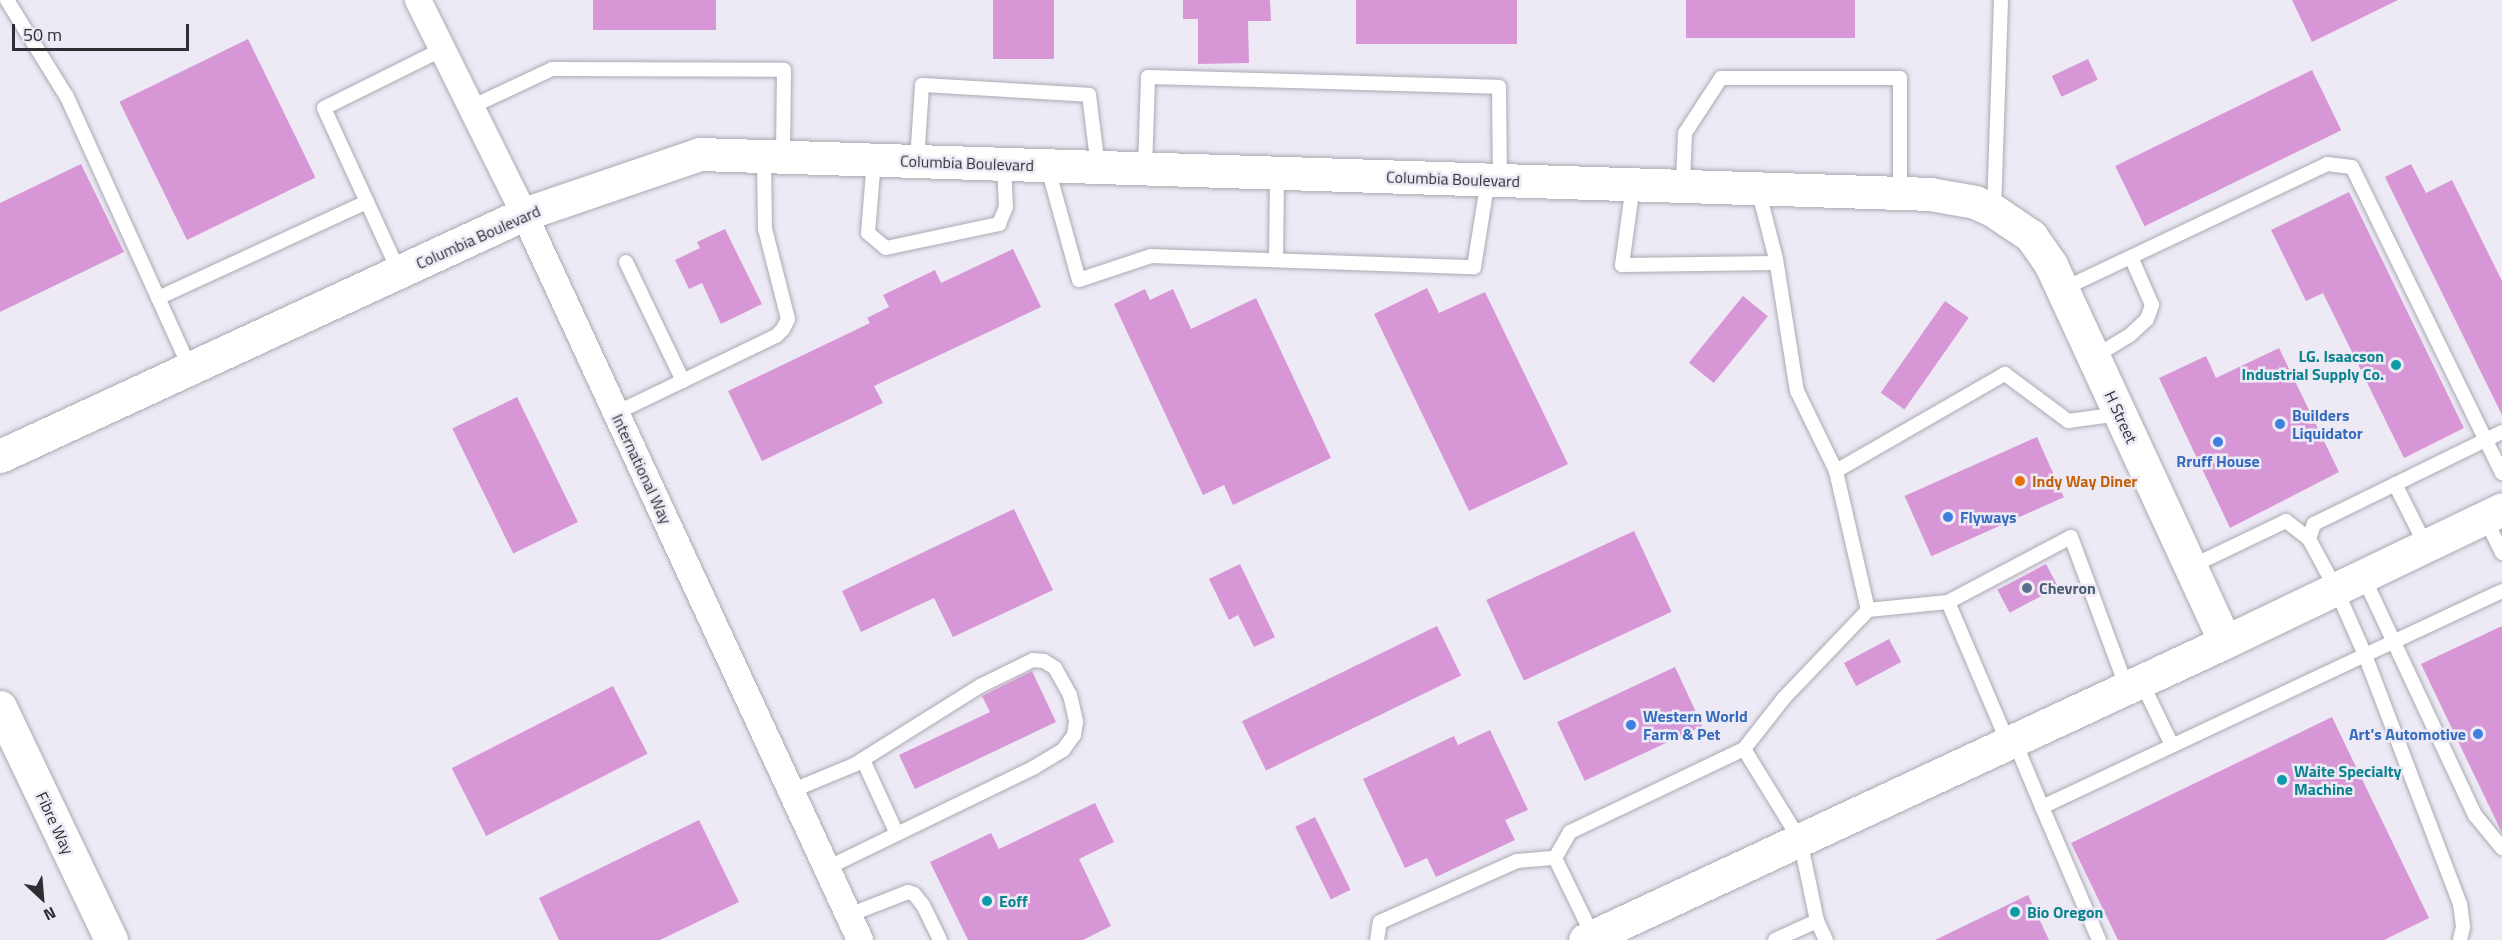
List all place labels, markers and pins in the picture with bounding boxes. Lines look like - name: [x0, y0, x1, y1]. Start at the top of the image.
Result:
- place label: LG. Isaacson Industrial Supply Co.: [2242, 346, 2384, 384]
- marker: LG. Isaacson Industrial Supply Co.: [2389, 358, 2403, 372]
- place label: Builders Liquidator: [2292, 405, 2363, 443]
- marker: Builders Liquidator: [2273, 417, 2287, 431]
- marker: Rruff House: [2211, 435, 2225, 449]
- place label: Rruff House: [2176, 451, 2260, 471]
- place label: Indy Way Diner: [2032, 471, 2137, 491]
- marker: Indy Way Diner: [2013, 474, 2027, 488]
- place label: Flyways: [1960, 507, 2017, 527]
- marker: Flyways: [1941, 510, 1955, 524]
- place label: Chevron: [2039, 578, 2096, 598]
- marker: Chevron: [2020, 581, 2034, 595]
- place label: Western World Farm & Pet: [1643, 706, 1748, 744]
- marker: Western World Farm & Pet: [1624, 718, 1638, 732]
- place label: Art's Automotive: [2349, 724, 2466, 744]
- marker: Art's Automotive: [2471, 727, 2485, 741]
- place label: Waite Specialty Machine: [2294, 761, 2402, 799]
- marker: Waite Specialty Machine: [2275, 773, 2289, 787]
- place label: Eoff: [999, 891, 1028, 911]
- marker: Eoff: [980, 894, 994, 908]
- place label: Bio Oregon: [2027, 902, 2103, 922]
- marker: Bio Oregon: [2008, 905, 2022, 919]

